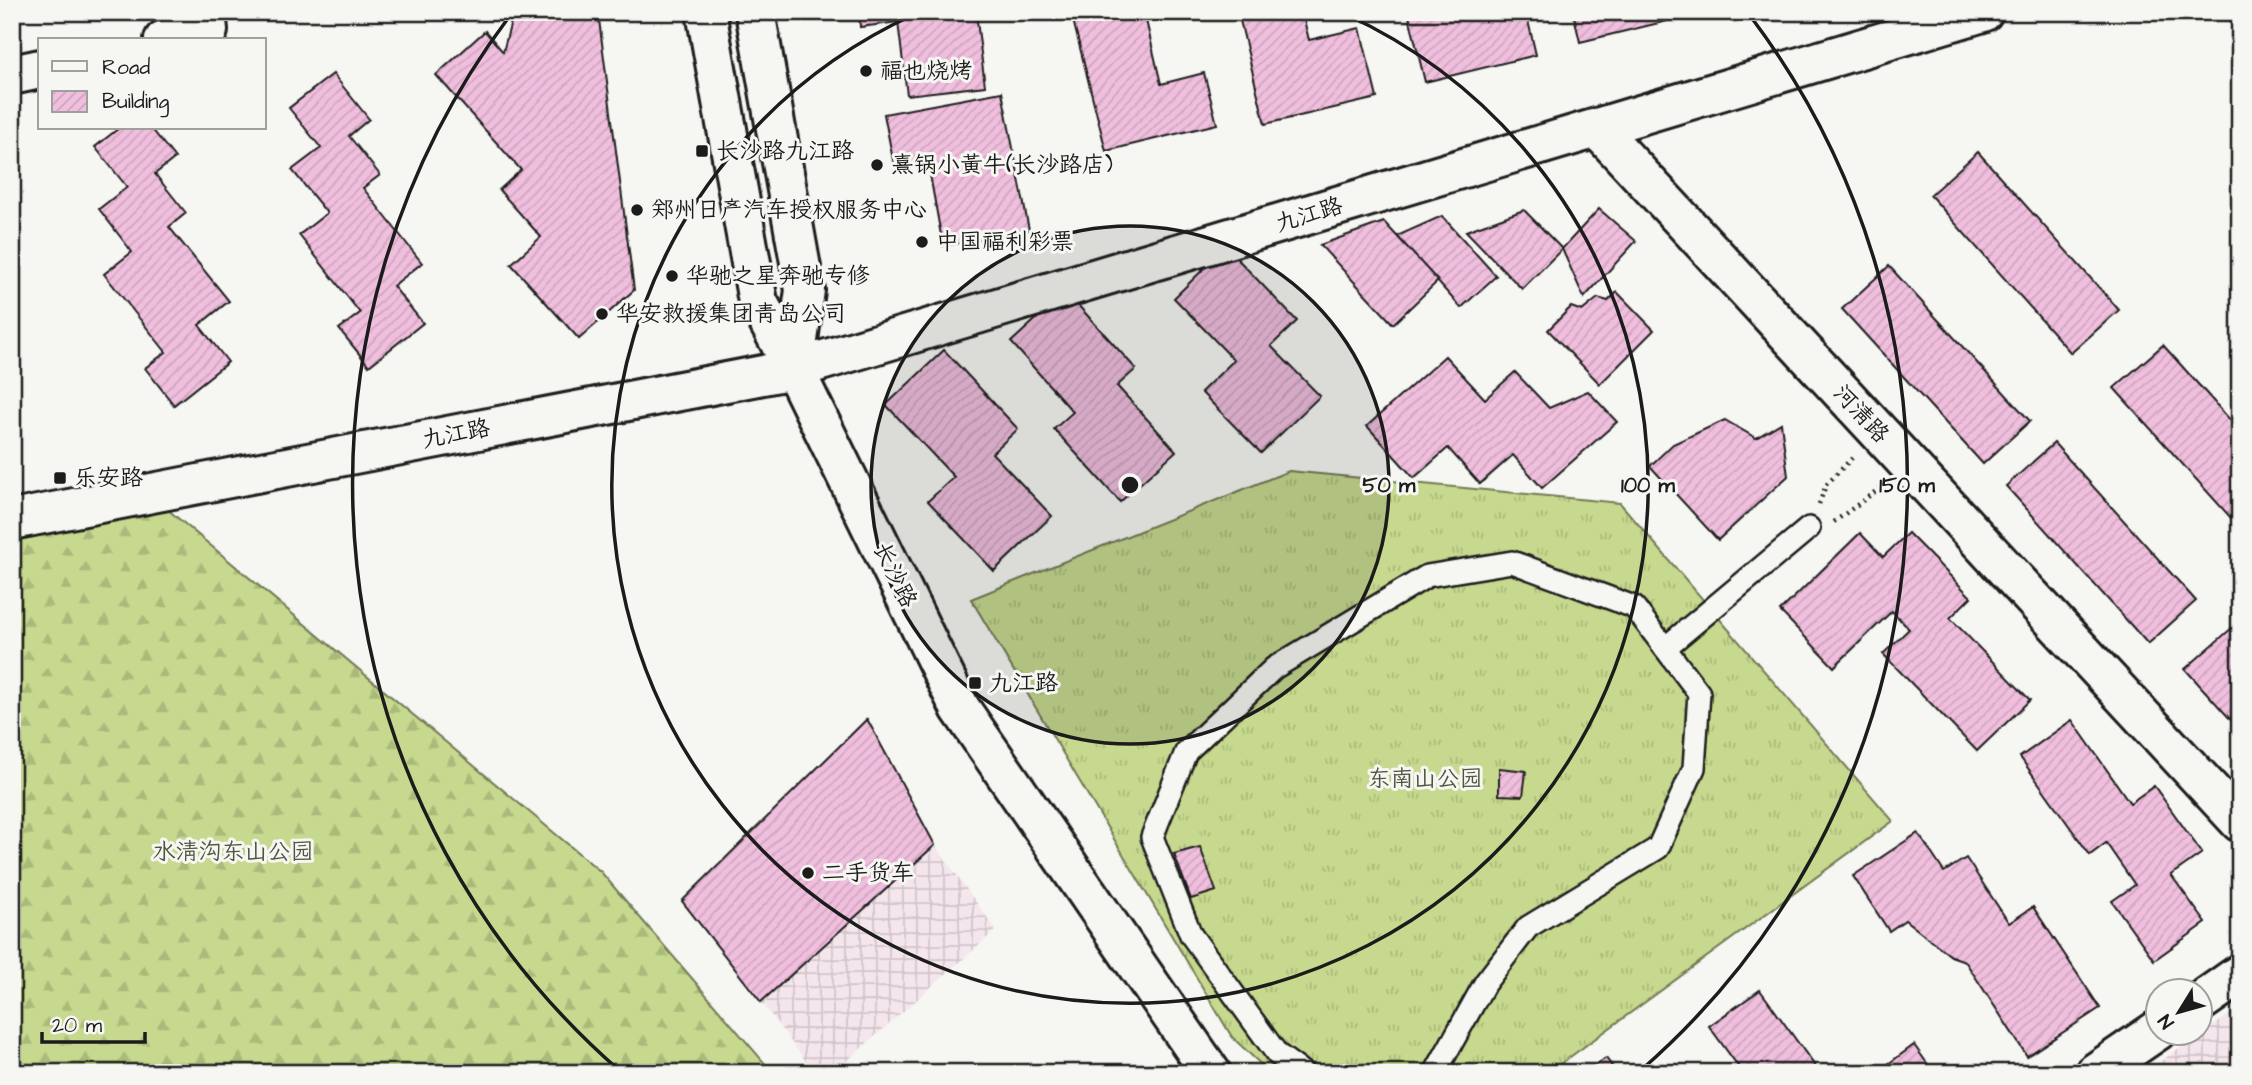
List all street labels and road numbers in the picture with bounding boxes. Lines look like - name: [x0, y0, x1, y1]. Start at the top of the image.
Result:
- street label: 九江路: [1271, 190, 1347, 240]
- street label: 河清路: [1826, 378, 1896, 450]
- street label: 九江路: [419, 412, 493, 456]
- street label: 长沙路: [865, 537, 925, 613]

